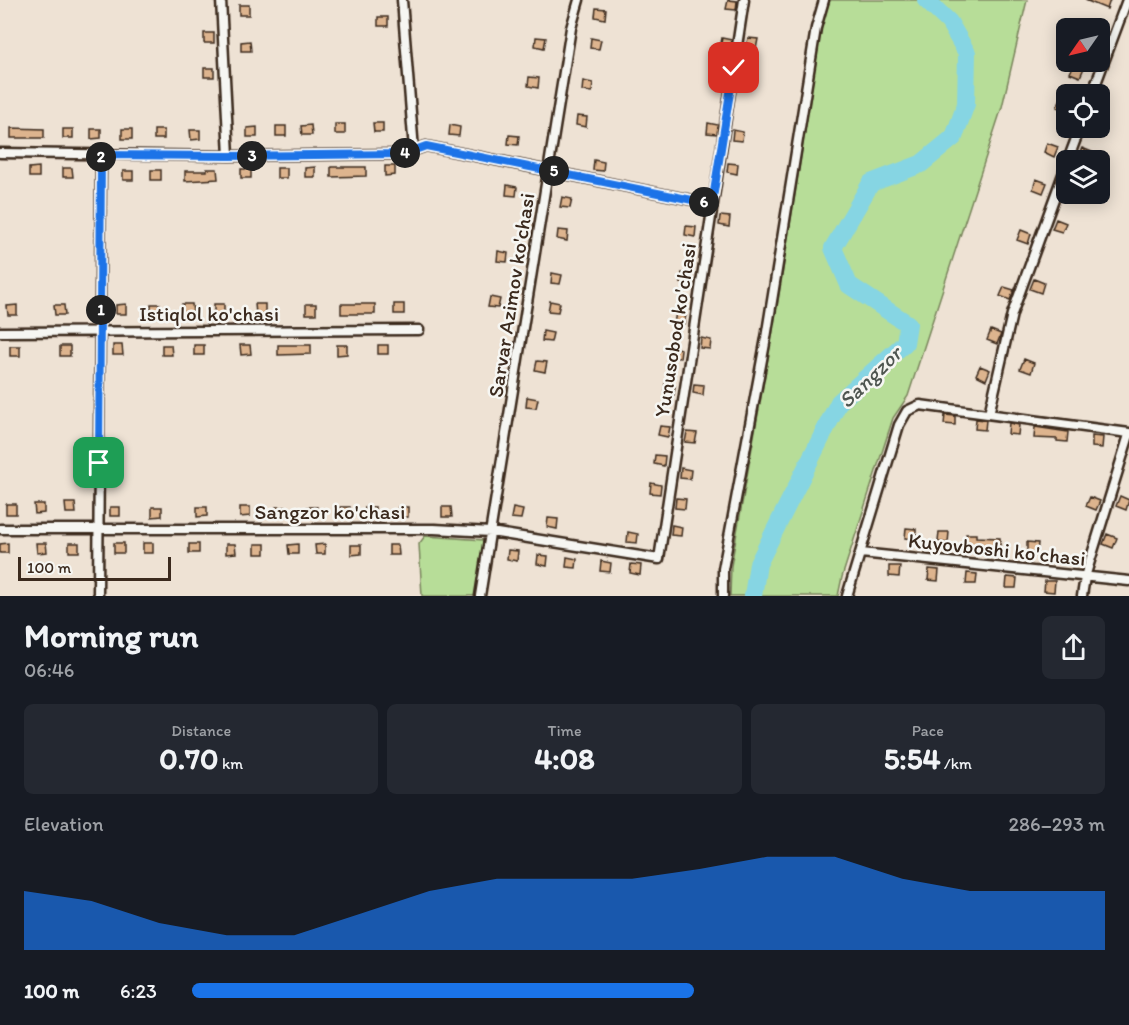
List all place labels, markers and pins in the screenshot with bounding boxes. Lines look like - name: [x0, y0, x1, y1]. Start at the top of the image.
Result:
- pin: [708, 42, 759, 93]
- pin: 4: [390, 138, 420, 168]
- pin: 3: [237, 141, 267, 171]
- pin: 2: [86, 142, 116, 172]
- pin: 5: [539, 156, 569, 186]
- pin: 6: [689, 187, 719, 217]
- pin: 1: [86, 295, 116, 325]
- pin: [73, 437, 124, 488]

